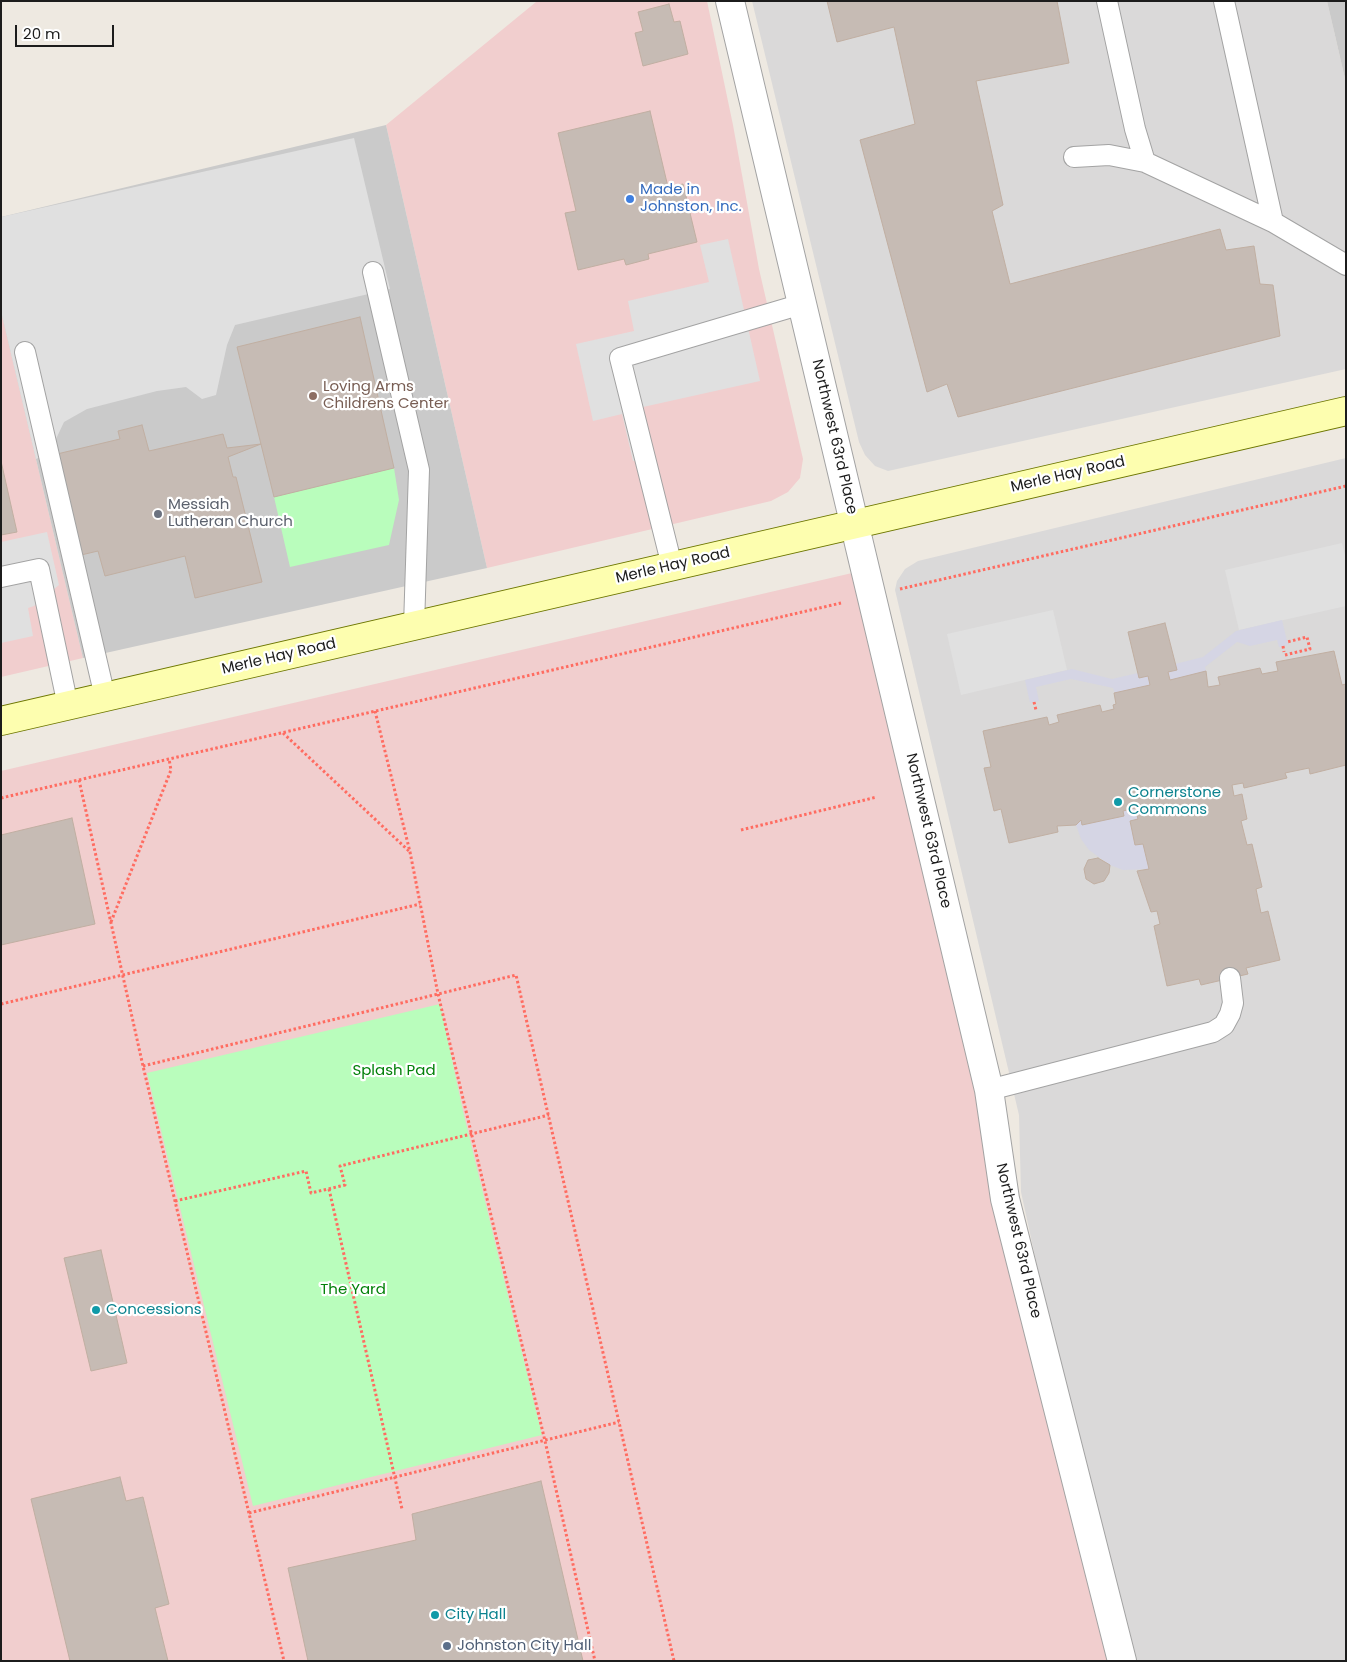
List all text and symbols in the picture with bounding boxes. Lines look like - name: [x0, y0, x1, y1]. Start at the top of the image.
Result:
- scale bar: [18, 15, 116, 47]
- text: 20 m: [23, 23, 61, 44]
- place label: Made in Johnston, Inc.: [640, 181, 742, 216]
- marker: Made in Johnston, Inc.: [624, 193, 636, 205]
- street label: Northwest 63rd Place: [807, 358, 861, 516]
- place label: Loving Arms Childrens Center: [323, 378, 449, 413]
- marker: Loving Arms Childrens Center: [307, 390, 319, 402]
- street label: Merle Hay Road: [1009, 453, 1127, 497]
- place label: Messiah Lutheran Church: [168, 496, 293, 531]
- marker: Messiah Lutheran Church: [152, 508, 164, 520]
- street label: Merle Hay Road: [614, 544, 732, 588]
- street label: Merle Hay Road: [220, 635, 338, 679]
- street label: Northwest 63rd Place: [901, 752, 955, 910]
- place label: Cornerstone Commons: [1128, 784, 1221, 819]
- marker: Cornerstone Commons: [1112, 796, 1124, 808]
- park label: Splash Pad: [352, 1062, 436, 1080]
- street label: Northwest 63rd Place: [991, 1162, 1045, 1320]
- park label: The Yard: [320, 1281, 386, 1299]
- place label: Concessions: [106, 1301, 202, 1319]
- marker: Concessions: [90, 1304, 102, 1316]
- place label: City Hall: [445, 1606, 506, 1624]
- marker: City Hall: [429, 1609, 441, 1621]
- place label: Johnston City Hall: [457, 1637, 591, 1655]
- marker: Johnston City Hall: [441, 1640, 453, 1652]

